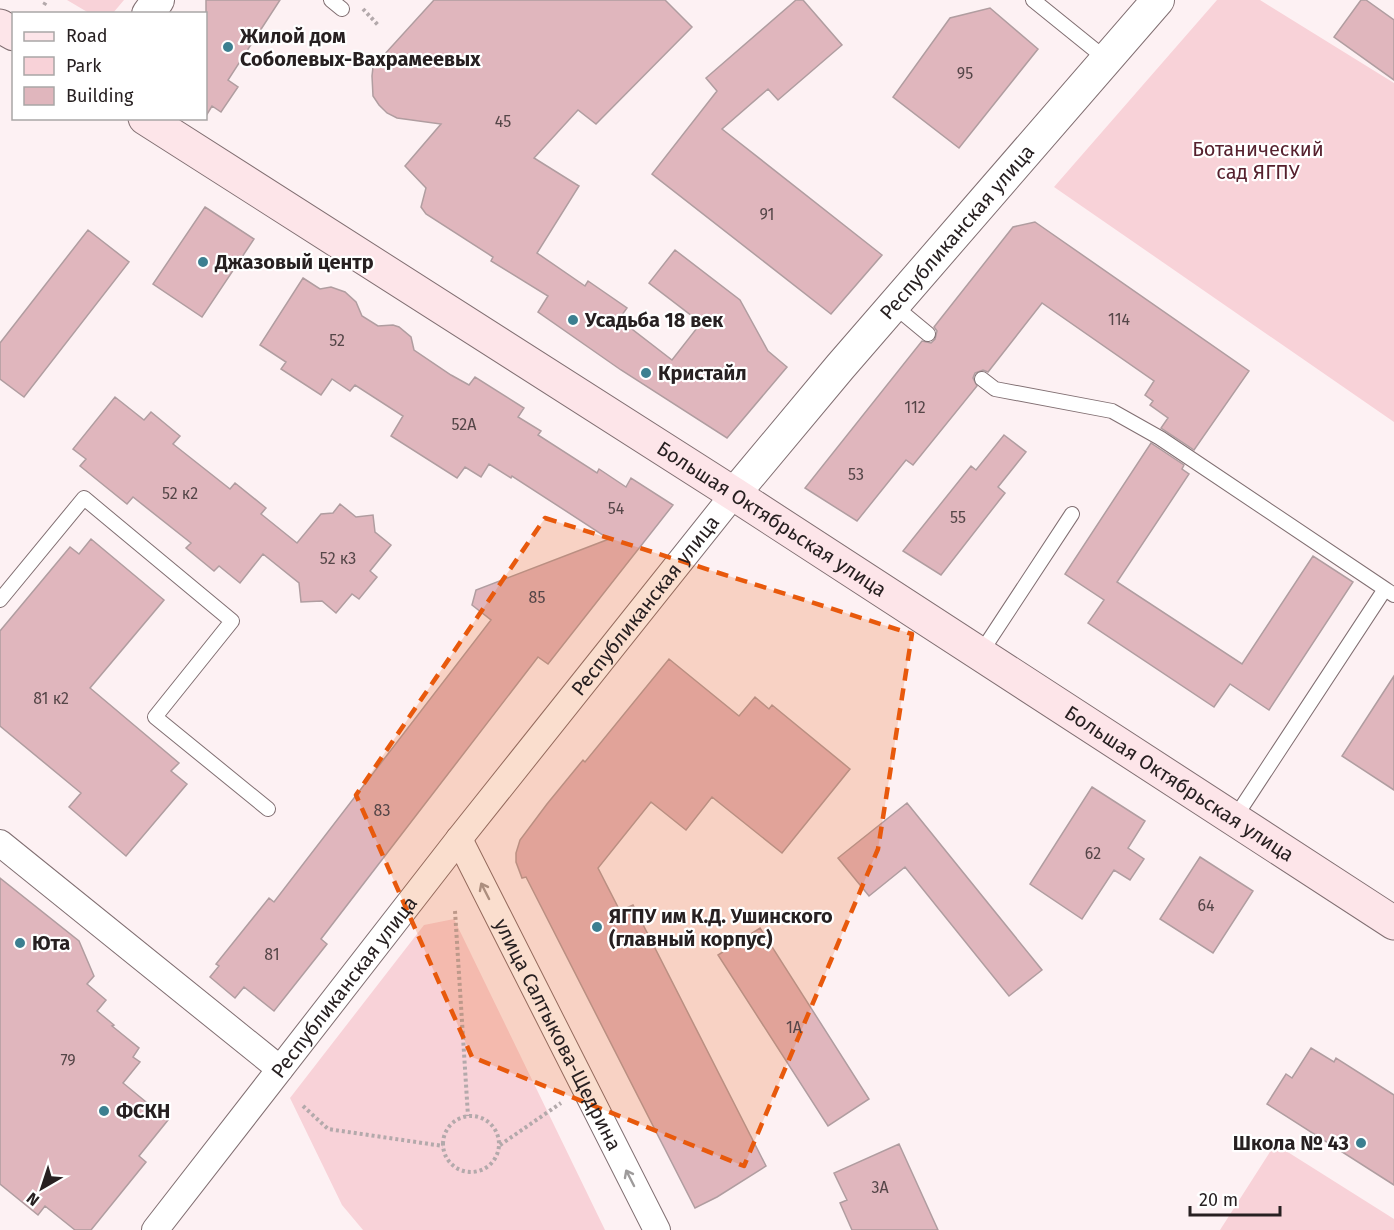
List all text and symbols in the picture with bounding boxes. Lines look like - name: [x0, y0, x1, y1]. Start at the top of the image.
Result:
- legend: [12, 12, 207, 120]
- place label: Жилой дом Соболевых-Вахрамеевых: [239, 24, 481, 71]
- text: Road: [66, 25, 108, 47]
- marker: Жилой дом Соболевых-Вахрамеевых: [221, 40, 235, 54]
- text: Park: [66, 55, 102, 77]
- house number: 95: [957, 64, 973, 83]
- text: Building: [66, 85, 134, 107]
- house number: 45: [495, 112, 511, 131]
- park label: Ботанический сад ЯГПУ: [1192, 137, 1324, 184]
- street label: Республиканская улица: [875, 140, 1039, 324]
- house number: 91: [759, 205, 775, 224]
- place label: Джазовый центр: [214, 250, 374, 274]
- marker: Джазовый центр: [196, 255, 210, 269]
- place label: Усадьба 18 век: [584, 308, 724, 332]
- house number: 114: [1108, 310, 1131, 329]
- marker: Усадьба 18 век: [566, 313, 580, 327]
- house number: 52: [329, 331, 345, 350]
- place label: Кристайл: [658, 361, 747, 385]
- marker: Кристайл: [639, 366, 653, 380]
- house number: 112: [904, 398, 926, 417]
- house number: 52А: [452, 415, 477, 434]
- street label: Большая Октябрьская улица: [653, 436, 891, 602]
- house number: 53: [848, 465, 864, 484]
- house number: 52 к2: [162, 484, 198, 503]
- house number: 54: [608, 499, 625, 518]
- house number: 55: [950, 508, 966, 527]
- street label: Республиканская улица: [566, 511, 724, 700]
- house number: 52 к3: [320, 549, 356, 568]
- house number: 85: [529, 588, 545, 607]
- house number: 81 к2: [33, 689, 69, 708]
- street label: Большая Октябрьская улица: [1060, 700, 1298, 867]
- house number: 83: [374, 801, 390, 820]
- house number: 62: [1085, 844, 1101, 863]
- one-way arrow: [479, 883, 491, 901]
- street label: Республиканская улица: [266, 891, 422, 1082]
- house number: 64: [1197, 896, 1215, 915]
- place label: ЯГПУ им К.Д. Ушинского (главный корпус): [609, 904, 833, 951]
- street label: улица Салтыкова-Щедрина: [489, 914, 627, 1154]
- marker: ЯГПУ им К.Д. Ушинского (главный корпус): [590, 920, 604, 934]
- place label: Юта: [32, 931, 70, 955]
- marker: Юта: [13, 936, 27, 950]
- house number: 81: [264, 945, 280, 964]
- house number: 1А: [786, 1018, 803, 1037]
- house number: 79: [60, 1051, 76, 1070]
- place label: ФСКН: [116, 1099, 170, 1123]
- marker: ФСКН: [97, 1104, 111, 1118]
- place label: Школа № 43: [1233, 1131, 1349, 1155]
- marker: Школа № 43: [1354, 1136, 1368, 1150]
- north arrow: [12, 1158, 72, 1218]
- one-way arrow: [624, 1169, 635, 1187]
- house number: 3А: [871, 1178, 889, 1197]
- scale bar: [1190, 1179, 1280, 1217]
- text: N: [23, 1189, 43, 1210]
- text: 20 m: [1199, 1189, 1238, 1211]

